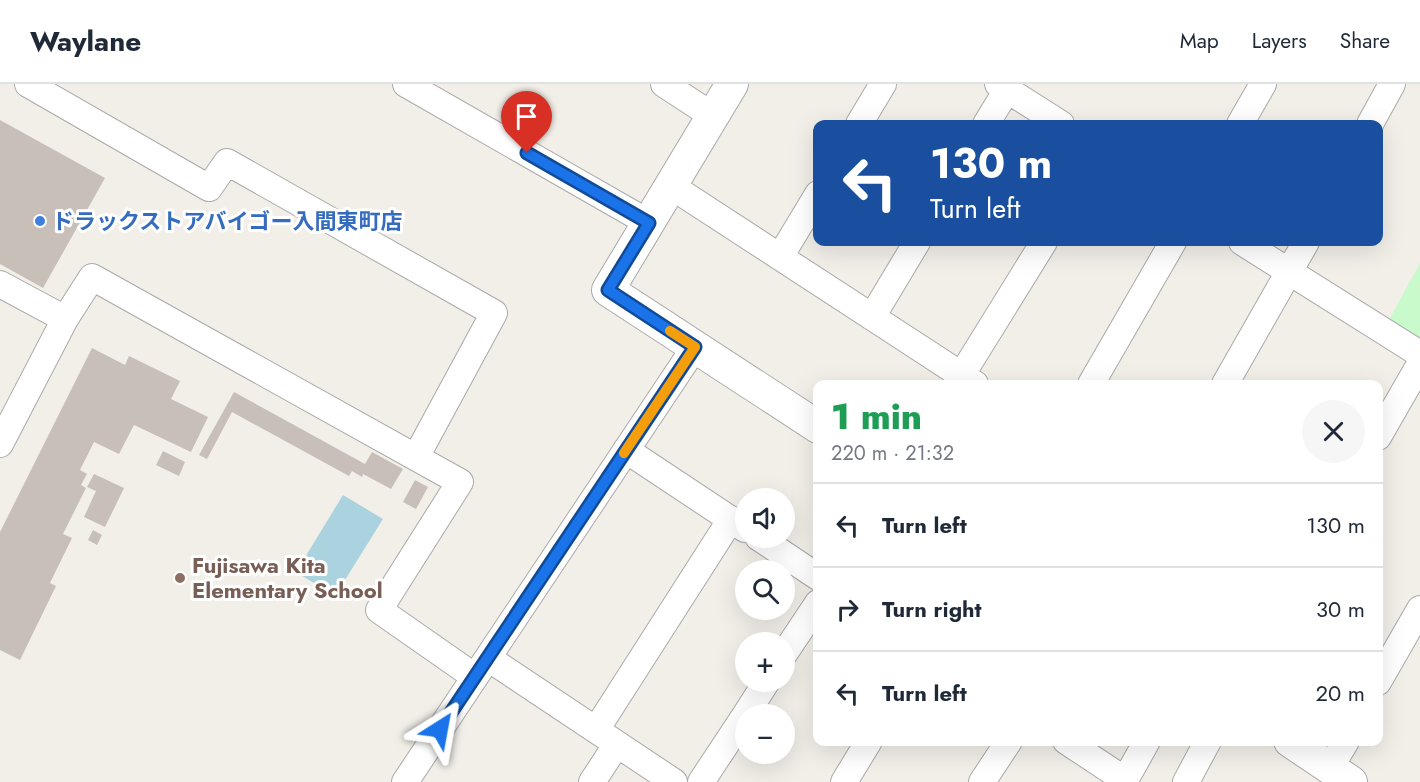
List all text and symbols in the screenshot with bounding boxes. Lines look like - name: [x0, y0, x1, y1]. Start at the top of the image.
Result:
- text: Waylane: [30, 21, 141, 62]
- text: Map: [1180, 26, 1219, 56]
- text: Layers: [1252, 26, 1307, 56]
- text: Share: [1340, 26, 1390, 56]
- pin: [501, 91, 552, 153]
- icon: arrive: [510, 100, 543, 133]
- text: 130 m: [930, 133, 1052, 194]
- icon: left: [831, 144, 909, 222]
- text: Turn left: [930, 189, 1020, 228]
- place label: ドラックストアバイゴー入間東町店: [52, 205, 402, 237]
- marker: ドラックストアバイゴー入間東町店: [33, 214, 47, 228]
- text: 1 min: [831, 390, 922, 442]
- button: close: [1302, 400, 1365, 463]
- text: 220 m · 21:32: [831, 439, 954, 468]
- map controls: [735, 488, 795, 764]
- button: sound: [735, 488, 795, 548]
- icon: left: [831, 509, 864, 542]
- text: Turn left: [882, 509, 967, 541]
- text: 130 m: [1306, 509, 1365, 541]
- place label: Fujisawa Kita Elementary School: [192, 549, 383, 606]
- button: search: [735, 560, 795, 620]
- marker: Fujisawa Kita Elementary School: [173, 571, 187, 585]
- icon: right: [831, 593, 864, 626]
- text: Turn right: [882, 593, 982, 625]
- text: 30 m: [1316, 593, 1365, 625]
- button: +: [735, 632, 795, 692]
- icon: left: [831, 677, 864, 710]
- text: Turn left: [882, 677, 967, 709]
- text: 20 m: [1316, 677, 1365, 709]
- position arrow: [408, 697, 472, 761]
- button: −: [735, 704, 795, 764]

